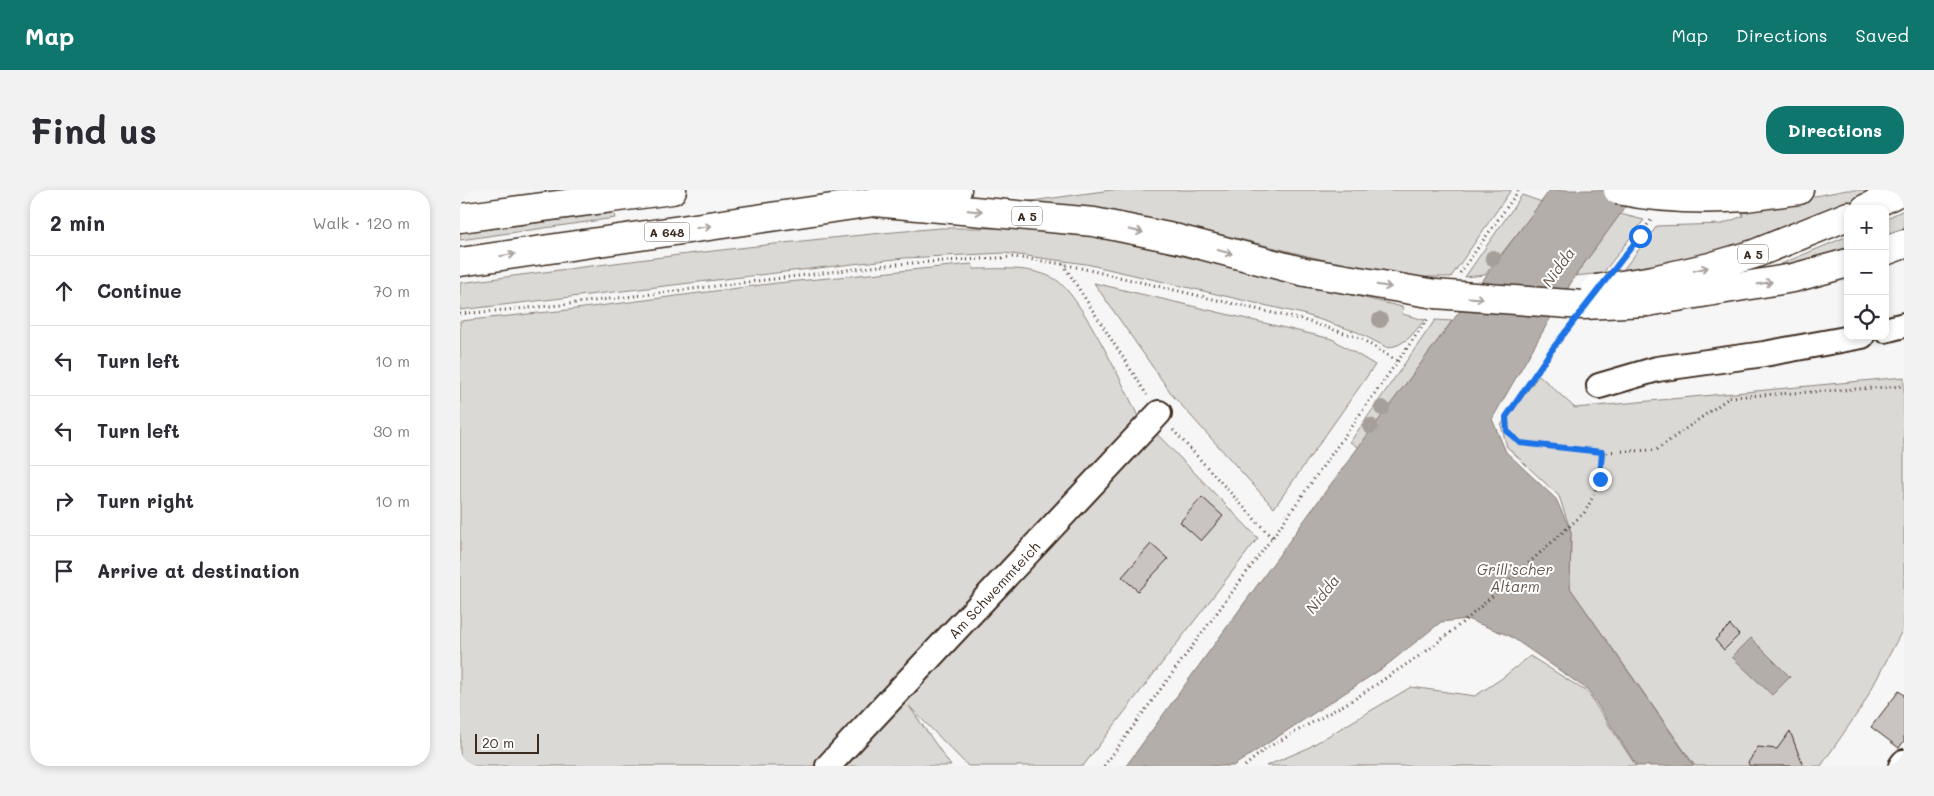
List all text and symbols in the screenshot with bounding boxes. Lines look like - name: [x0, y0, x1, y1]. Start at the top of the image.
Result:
- text: Map: [25, 20, 74, 51]
- text: Map: [1671, 23, 1708, 47]
- text: Directions: [1736, 23, 1828, 47]
- text: Saved: [1856, 23, 1909, 47]
- button: Directions: [1766, 106, 1904, 154]
- text: Find us: [30, 107, 157, 153]
- map controls: [1844, 205, 1889, 340]
- button: +: [1844, 205, 1889, 250]
- one-way arrow: [967, 206, 983, 216]
- road number: A 5: [1012, 206, 1042, 226]
- text: 2 min: [50, 209, 105, 236]
- text: Walk · 120 m: [312, 212, 410, 233]
- road number: A 648: [644, 222, 690, 242]
- one-way arrow: [695, 222, 711, 232]
- route start: [1629, 225, 1652, 248]
- one-way arrow: [1128, 227, 1144, 236]
- water label: Nidda: [1537, 243, 1579, 291]
- road number: A 5: [1738, 244, 1768, 264]
- one-way arrow: [1216, 248, 1232, 258]
- one-way arrow: [500, 250, 516, 260]
- button: −: [1844, 250, 1889, 295]
- one-way arrow: [1692, 264, 1708, 273]
- icon: ahead: [50, 277, 78, 305]
- text: Continue: [97, 278, 182, 303]
- one-way arrow: [1756, 278, 1772, 287]
- text: 70 m: [373, 280, 410, 301]
- one-way arrow: [1375, 281, 1391, 291]
- one-way arrow: [1468, 294, 1484, 303]
- button: locate: [1844, 295, 1889, 340]
- icon: left: [50, 347, 78, 375]
- text: Turn left: [97, 348, 180, 373]
- text: 10 m: [375, 350, 410, 371]
- icon: left: [50, 417, 78, 445]
- text: Turn left: [97, 418, 180, 443]
- text: 30 m: [373, 420, 410, 441]
- route end: [1589, 468, 1612, 491]
- icon: right: [50, 487, 78, 515]
- text: Turn right: [97, 488, 194, 513]
- text: 10 m: [375, 490, 410, 511]
- street label: Am Schwemmteich: [944, 537, 1044, 643]
- icon: arrive: [50, 557, 78, 585]
- text: Arrive at destination: [97, 558, 300, 583]
- water label: Grill’scher Altarm: [1477, 559, 1554, 596]
- water label: Nidda: [1301, 570, 1343, 618]
- scale bar: [475, 731, 539, 754]
- text: 20 m: [482, 733, 514, 752]

